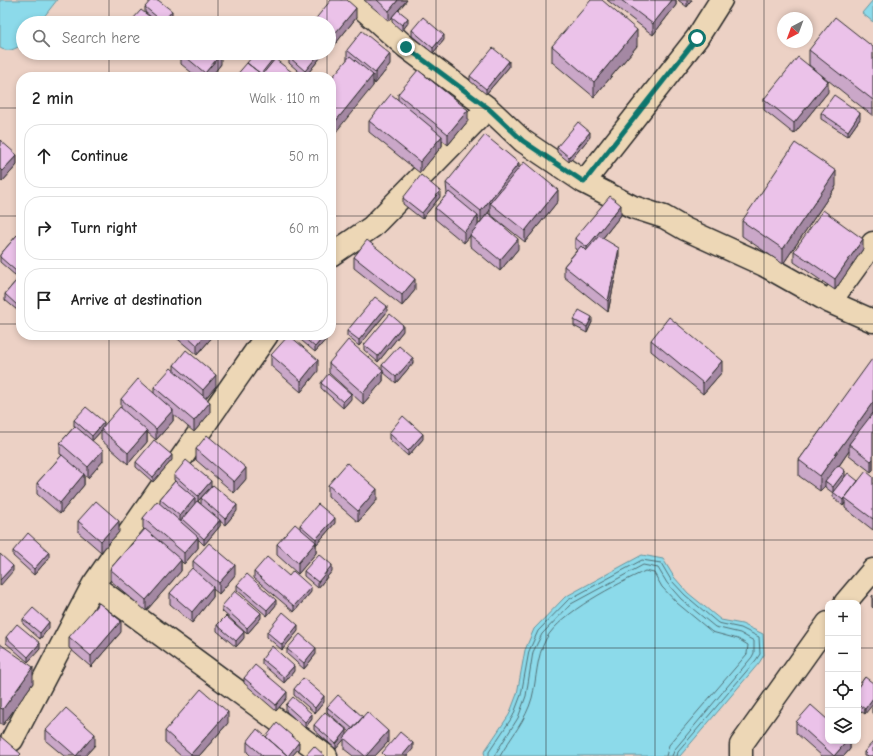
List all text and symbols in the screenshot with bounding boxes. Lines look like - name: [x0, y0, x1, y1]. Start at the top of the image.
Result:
- north arrow: [777, 12, 813, 48]
- search box: [16, 16, 336, 60]
- icon: search: [30, 27, 52, 49]
- text: Search here: [62, 29, 140, 47]
- route start: [688, 29, 706, 47]
- route end: [397, 38, 415, 56]
- text: 2 min: [32, 89, 73, 108]
- text: Walk · 110 m: [249, 91, 320, 106]
- icon: ahead: [33, 145, 55, 167]
- text: Continue: [71, 147, 128, 165]
- text: 50 m: [289, 149, 319, 164]
- icon: right: [33, 217, 55, 239]
- text: Turn right: [71, 219, 137, 237]
- text: 60 m: [289, 221, 319, 236]
- icon: arrive: [33, 289, 55, 311]
- text: Arrive at destination: [71, 291, 202, 309]
- map controls: [825, 600, 861, 744]
- button: +: [825, 600, 861, 636]
- button: −: [825, 636, 861, 672]
- button: locate: [825, 672, 861, 708]
- button: layers: [825, 708, 861, 744]

